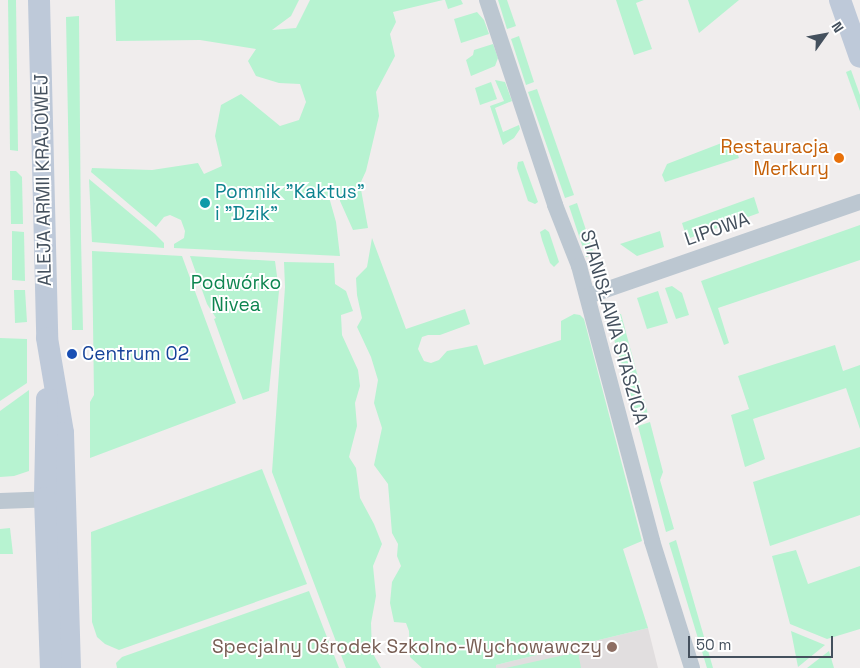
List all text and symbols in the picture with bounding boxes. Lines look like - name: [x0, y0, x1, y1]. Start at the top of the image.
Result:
- north arrow: [800, 10, 850, 60]
- text: N: [828, 18, 848, 36]
- street label: ALEJA ARMII KRAJOWEJ: [30, 73, 56, 287]
- place label: Restauracja Merkury: [720, 136, 829, 180]
- marker: Restauracja Merkury: [833, 152, 845, 164]
- place label: Pomnik "Kaktus" i "Dzik": [215, 181, 365, 225]
- marker: Pomnik "Kaktus" i "Dzik": [199, 197, 211, 209]
- street label: LIPOWA: [682, 207, 752, 251]
- street label: STANISŁAWA STASZICA: [575, 227, 653, 427]
- park label: Podwórko Nivea: [191, 272, 281, 316]
- place label: Centrum 02: [82, 343, 189, 365]
- marker: Centrum 02: [66, 348, 78, 360]
- scale bar: [690, 626, 835, 658]
- text: 50 m: [696, 635, 731, 654]
- place label: Specjalny Ośrodek Szkolno-Wychowawczy: [212, 636, 602, 658]
- marker: Specjalny Ośrodek Szkolno-Wychowawczy: [606, 641, 618, 653]

